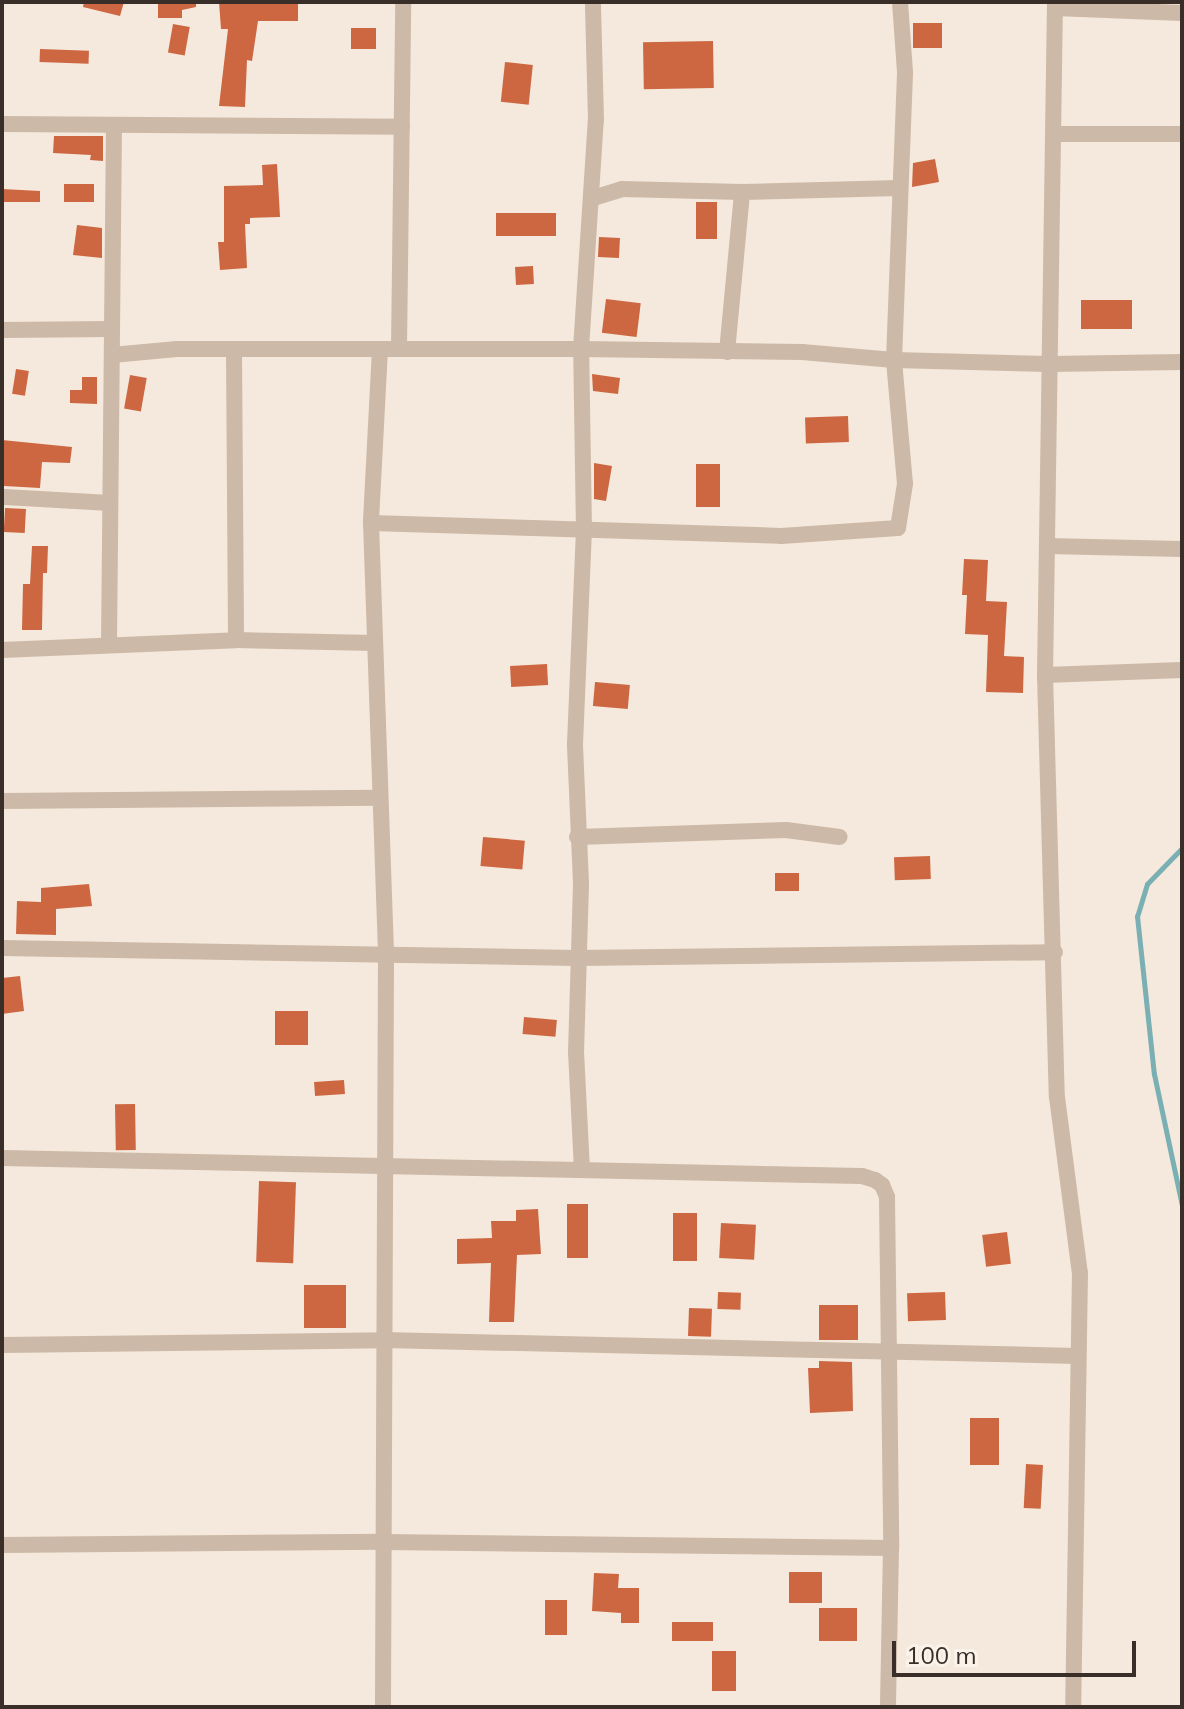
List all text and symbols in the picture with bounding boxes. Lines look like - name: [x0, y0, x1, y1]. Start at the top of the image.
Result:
- scale bar: [896, 1625, 1140, 1675]
- text: 100 m: [906, 1640, 977, 1670]

